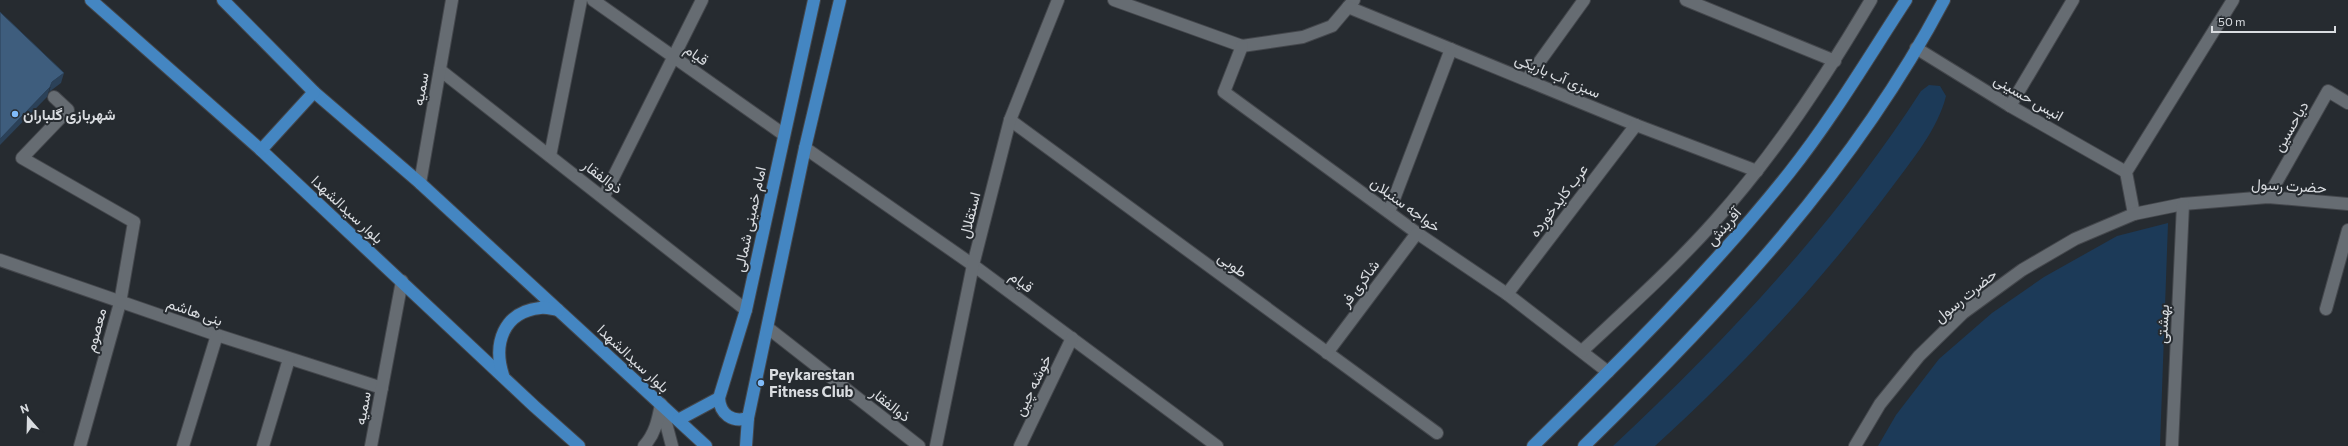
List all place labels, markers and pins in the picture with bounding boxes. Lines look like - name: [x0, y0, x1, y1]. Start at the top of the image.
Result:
- place label: شهربازی گلباران: [23, 105, 116, 124]
- marker: شهربازی گلباران: [10, 109, 20, 119]
- place label: Peykarestan Fitness Club: [769, 365, 855, 400]
- marker: Peykarestan Fitness Club: [756, 378, 766, 388]

